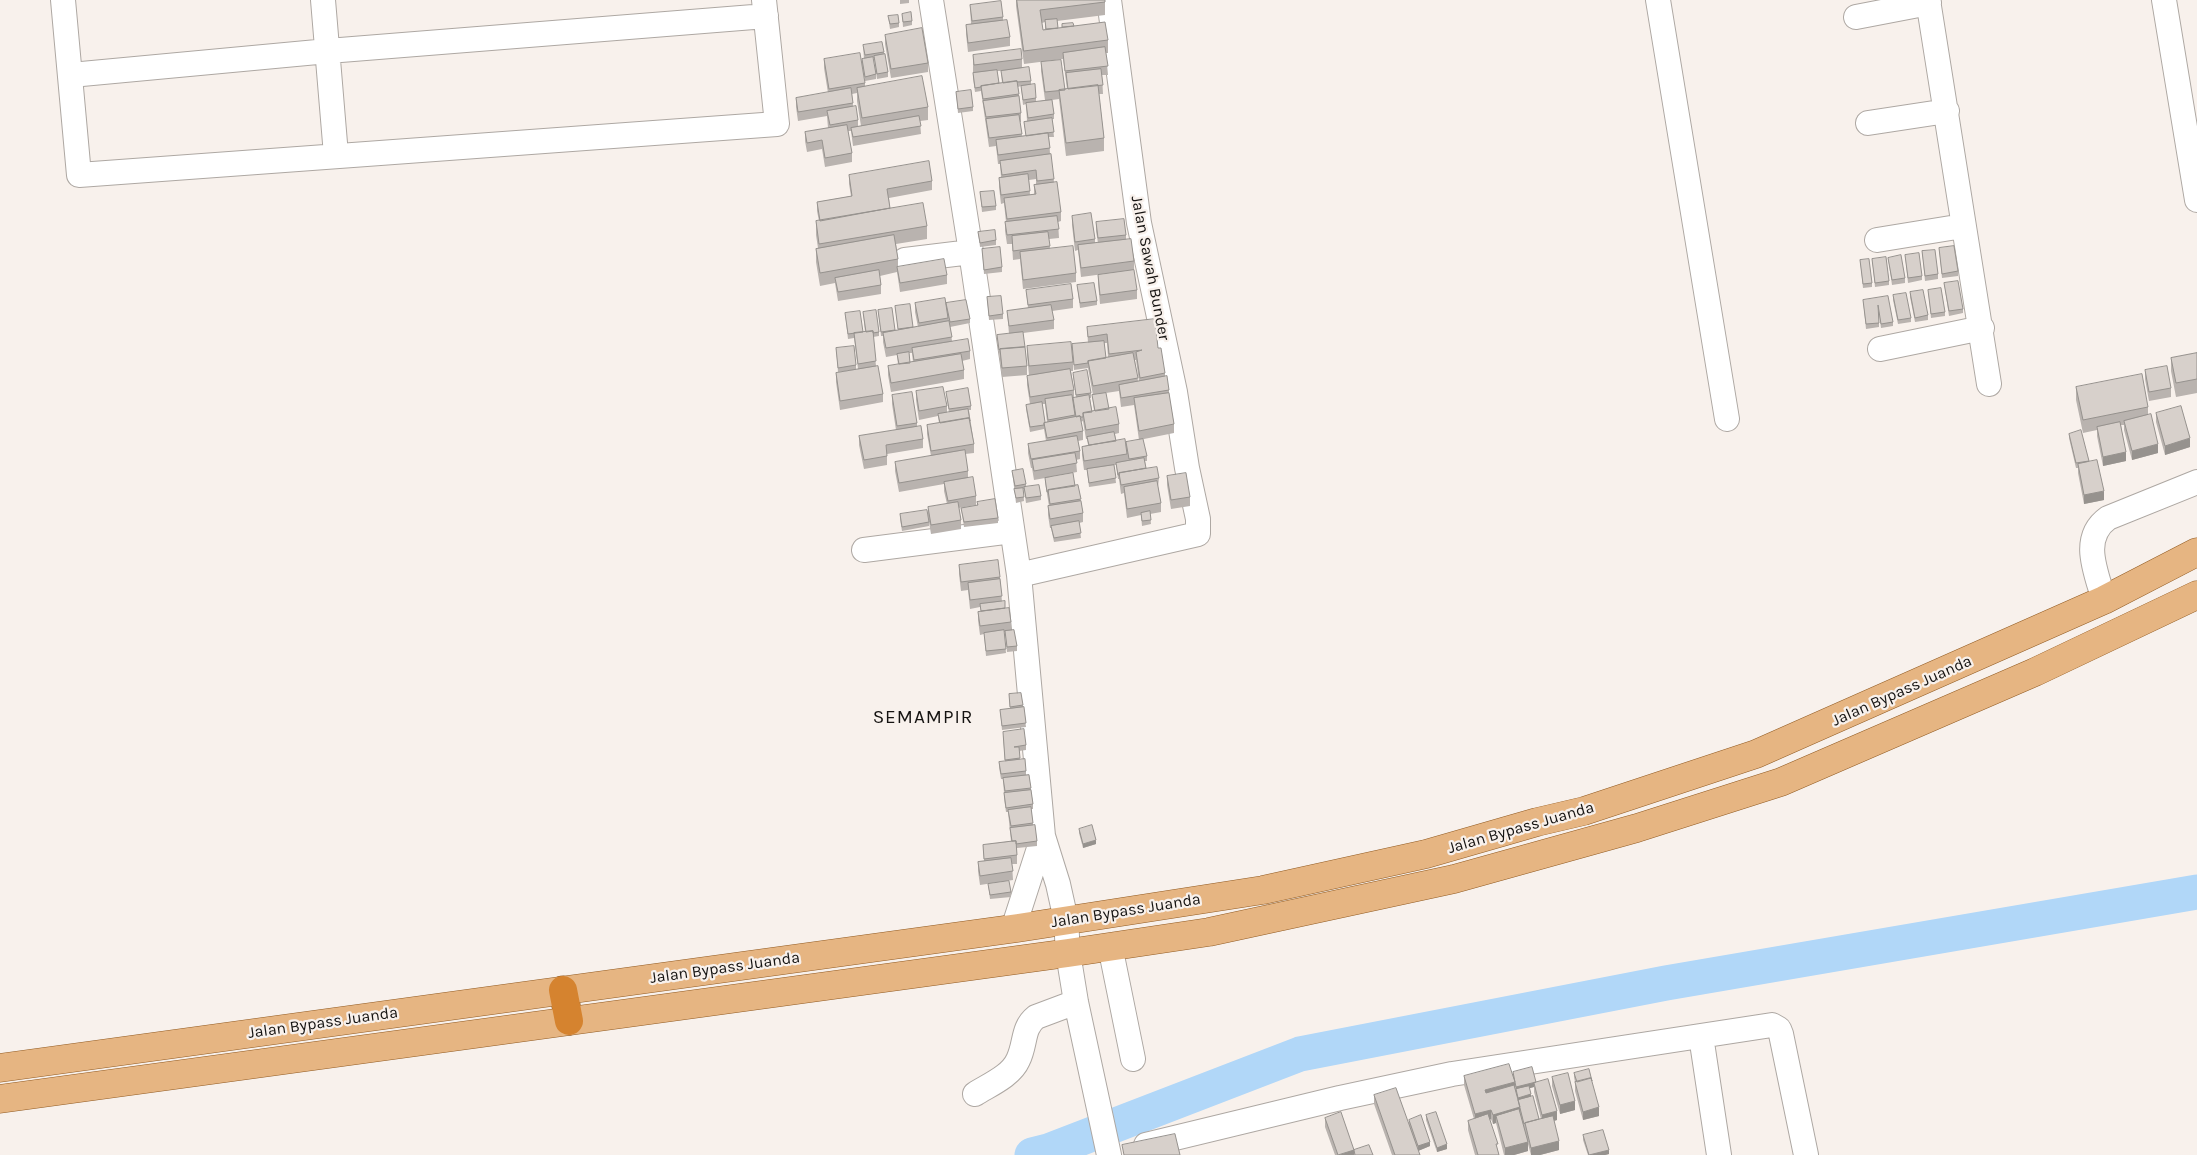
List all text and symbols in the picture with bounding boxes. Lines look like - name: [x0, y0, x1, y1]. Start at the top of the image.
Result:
- street label: Jalan Sawah Bunder: [1127, 194, 1173, 342]
- street label: Jalan Bypass Juanda: [1829, 652, 1975, 730]
- district label: SEMAMPIR: [872, 707, 974, 729]
- street label: Jalan Bypass Juanda: [1446, 798, 1596, 858]
- street label: Jalan Bypass Juanda: [1050, 890, 1202, 932]
- street label: Jalan Bypass Juanda: [649, 948, 801, 988]
- street label: Jalan Bypass Juanda: [247, 1003, 399, 1043]

